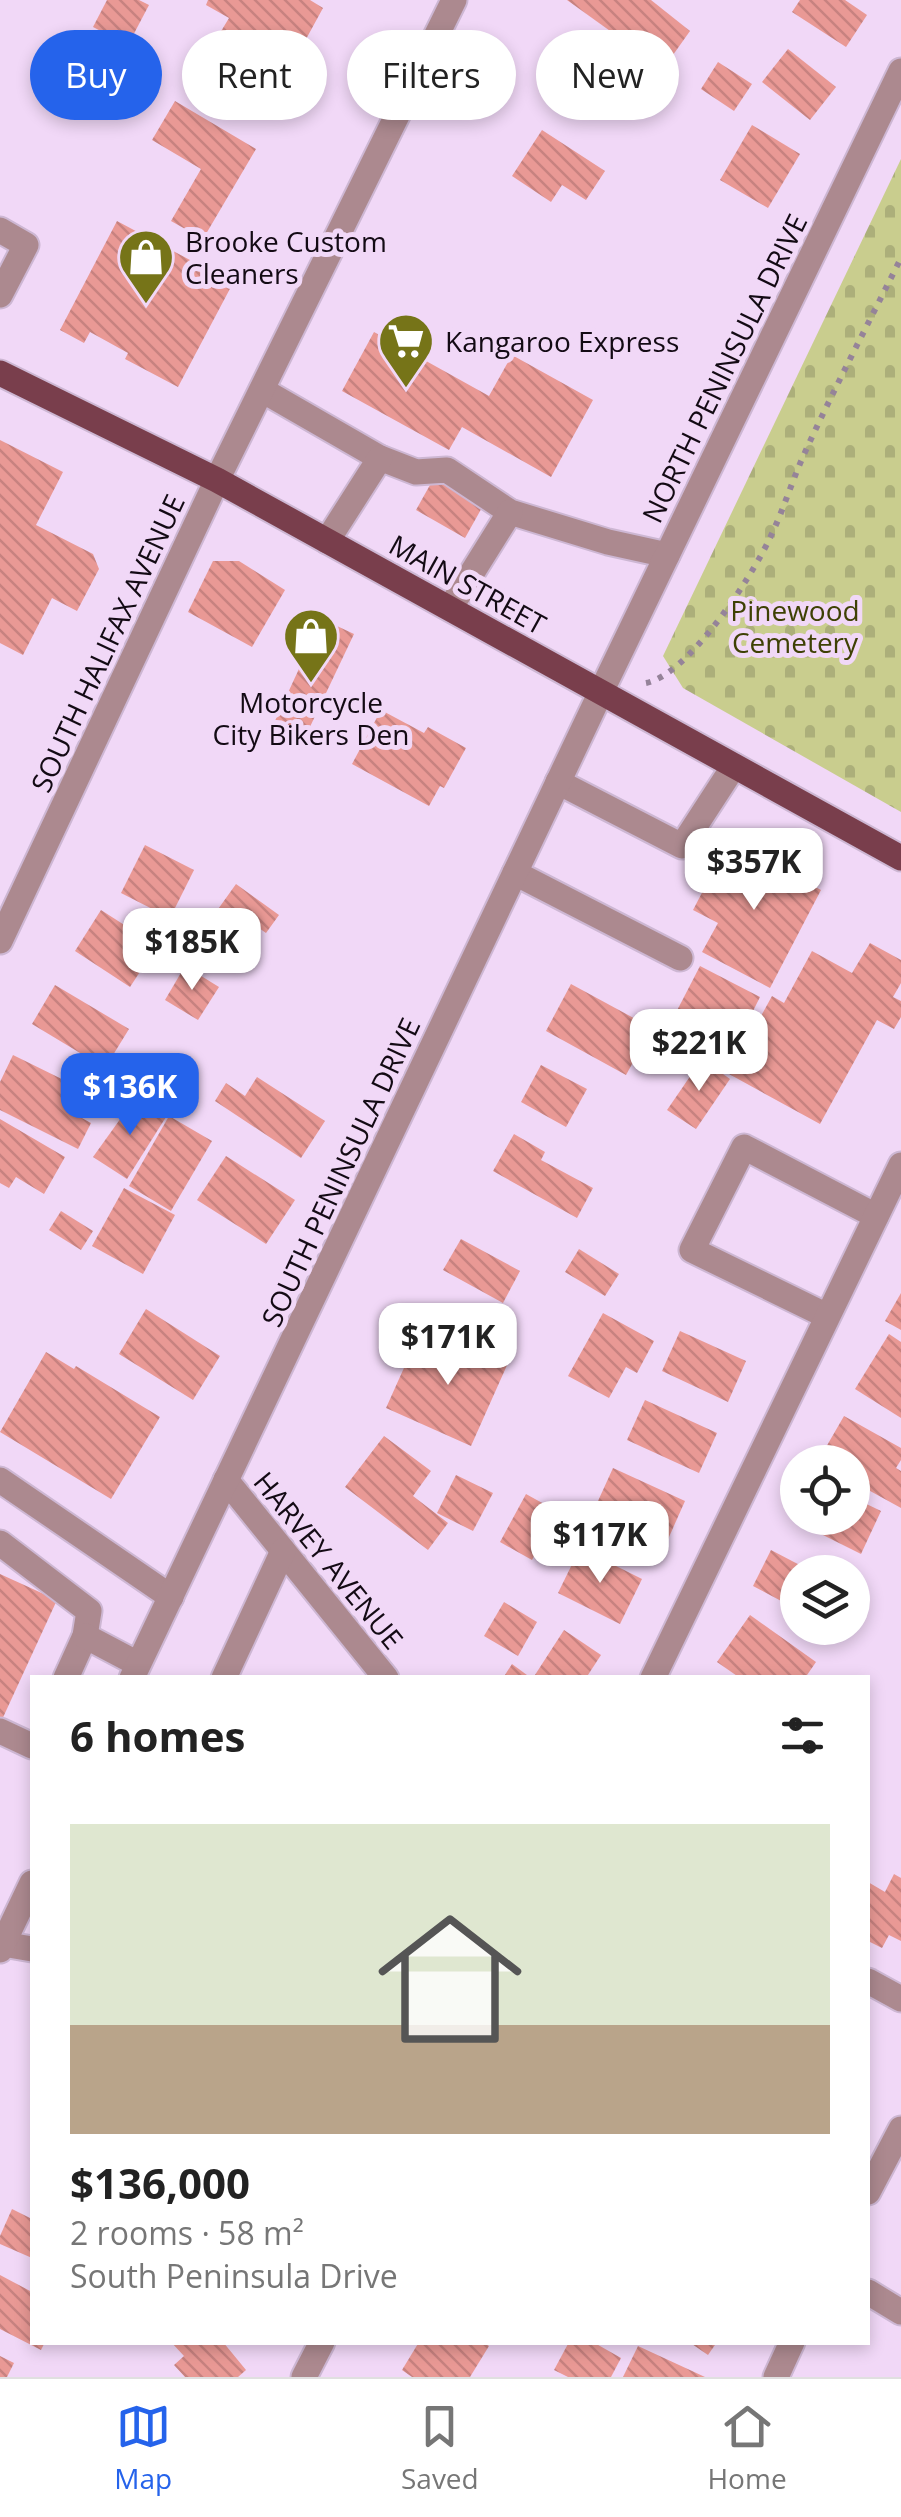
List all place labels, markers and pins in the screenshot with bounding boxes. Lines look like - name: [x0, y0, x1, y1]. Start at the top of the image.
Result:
- place label: Brooke Custom Cleaners: [185, 222, 387, 292]
- shop icon: Brooke Custom Cleaners: [116, 227, 176, 306]
- supermarket icon: Kangaroo Express: [376, 311, 436, 390]
- place label: Kangaroo Express: [445, 322, 679, 360]
- shop icon: Motorcycle City Bikers Den: [281, 606, 341, 685]
- place label: Motorcycle City Bikers Den: [213, 683, 409, 753]
- pin: $357K: [684, 828, 824, 913]
- pin: $185K: [122, 908, 262, 993]
- pin: $221K: [629, 1009, 769, 1094]
- pin: $136K: [60, 1053, 200, 1138]
- pin: $171K: [378, 1303, 518, 1388]
- pin: $117K: [530, 1501, 670, 1586]

